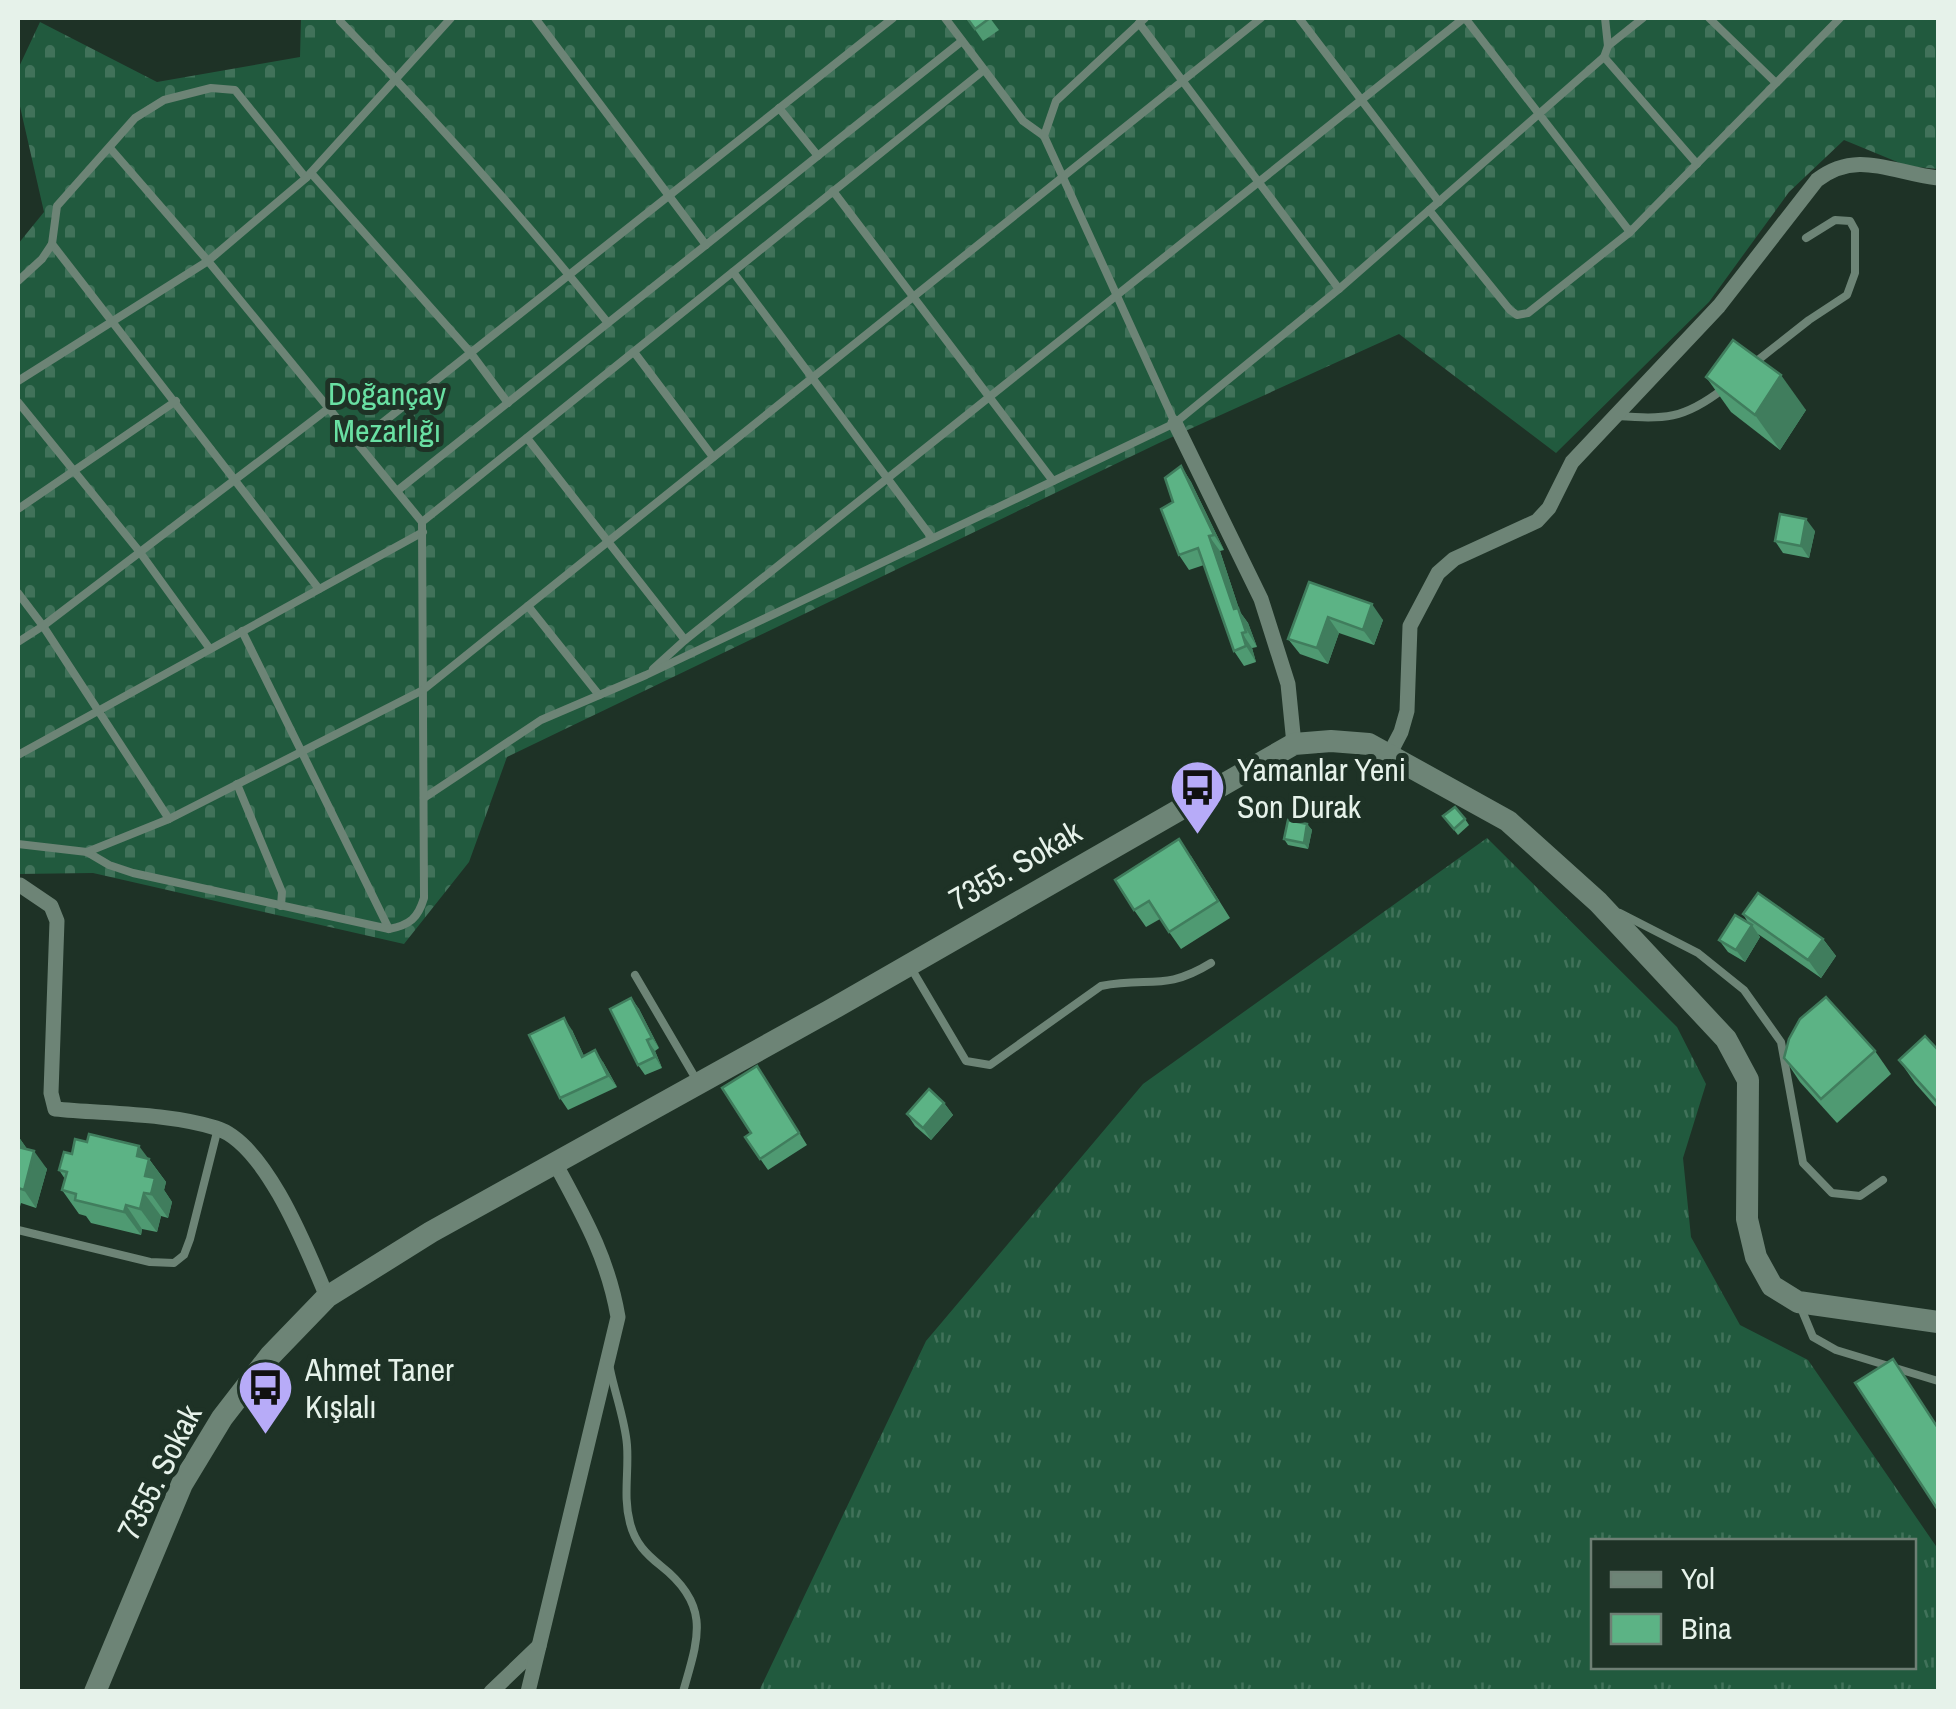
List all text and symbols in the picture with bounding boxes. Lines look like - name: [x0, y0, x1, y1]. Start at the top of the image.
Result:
- park label: Doğançay Mezarlığı: [328, 372, 446, 452]
- place label: Yamanlar Yeni Son Durak: [1237, 748, 1406, 828]
- bus stop icon: Yamanlar Yeni Son Durak: [1168, 757, 1228, 836]
- street label: 7355. Sokak: [941, 809, 1090, 920]
- place label: Ahmet Taner Kışlalı: [304, 1348, 454, 1428]
- bus stop icon: Ahmet Taner Kışlalı: [236, 1357, 296, 1436]
- street label: 7355. Sokak: [107, 1396, 212, 1547]
- legend: [1591, 1539, 1916, 1669]
- text: Yol: [1681, 1558, 1715, 1598]
- text: Bina: [1681, 1608, 1732, 1648]

